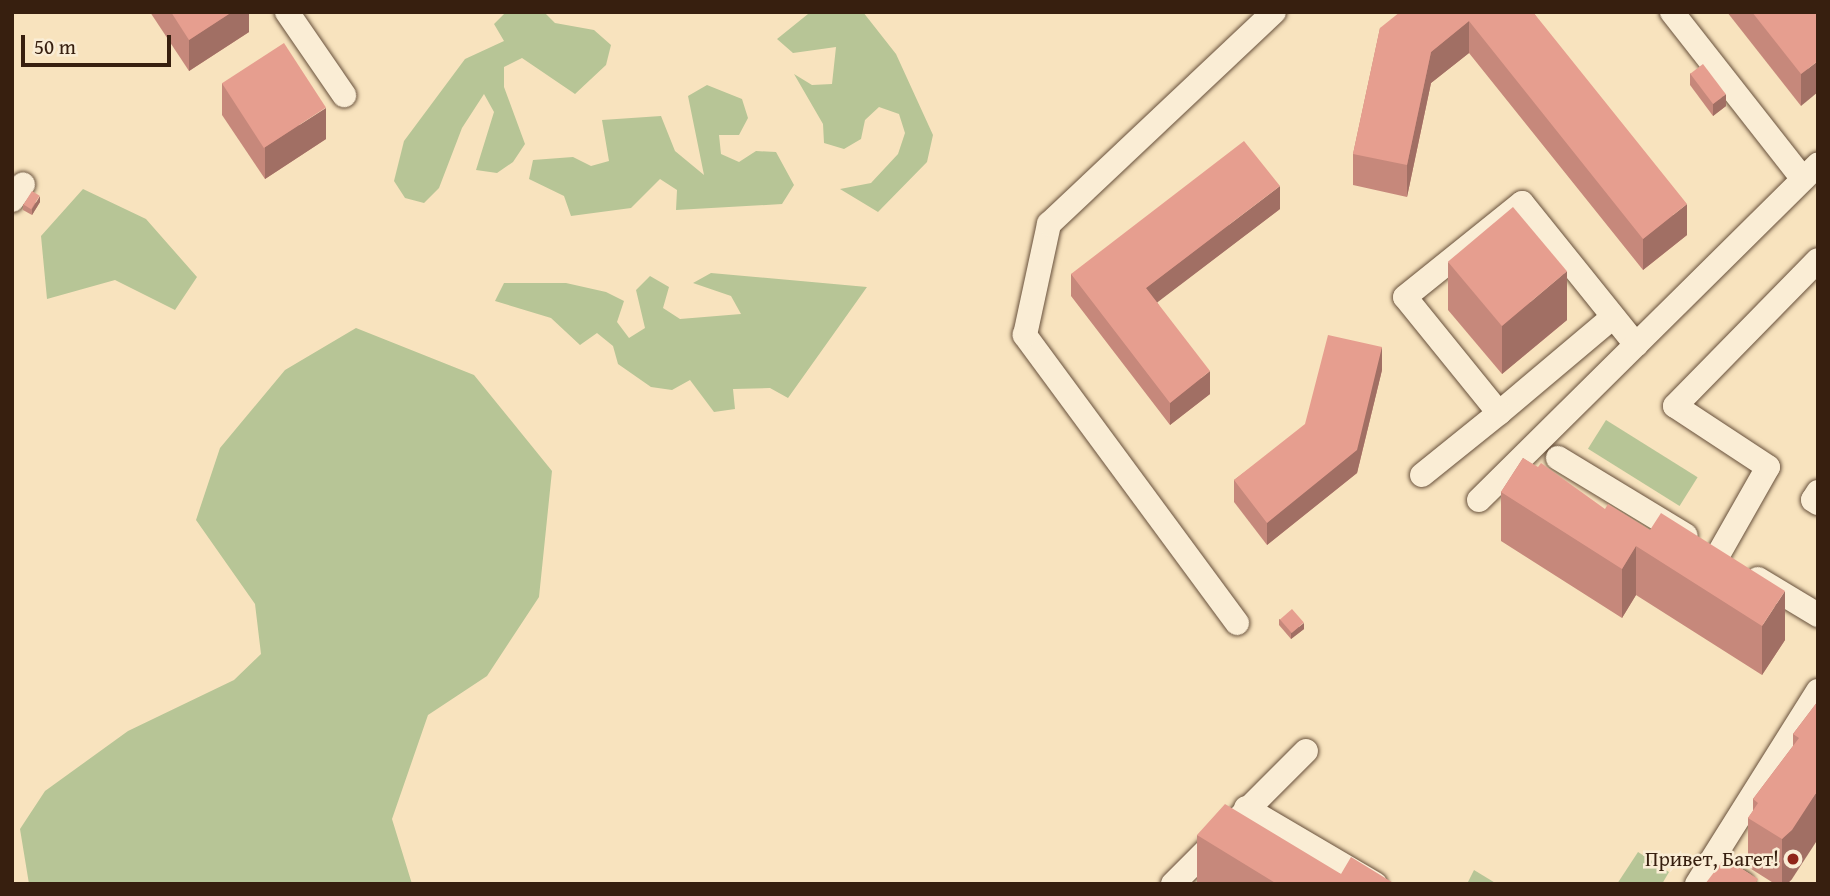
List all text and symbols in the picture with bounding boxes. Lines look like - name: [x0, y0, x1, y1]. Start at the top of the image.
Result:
- scale bar: [24, 21, 175, 65]
- text: 50 m: [34, 31, 76, 62]
- place label: Привет, Багет!: [1645, 846, 1779, 872]
- marker: Привет, Багет!: [1785, 851, 1801, 867]

